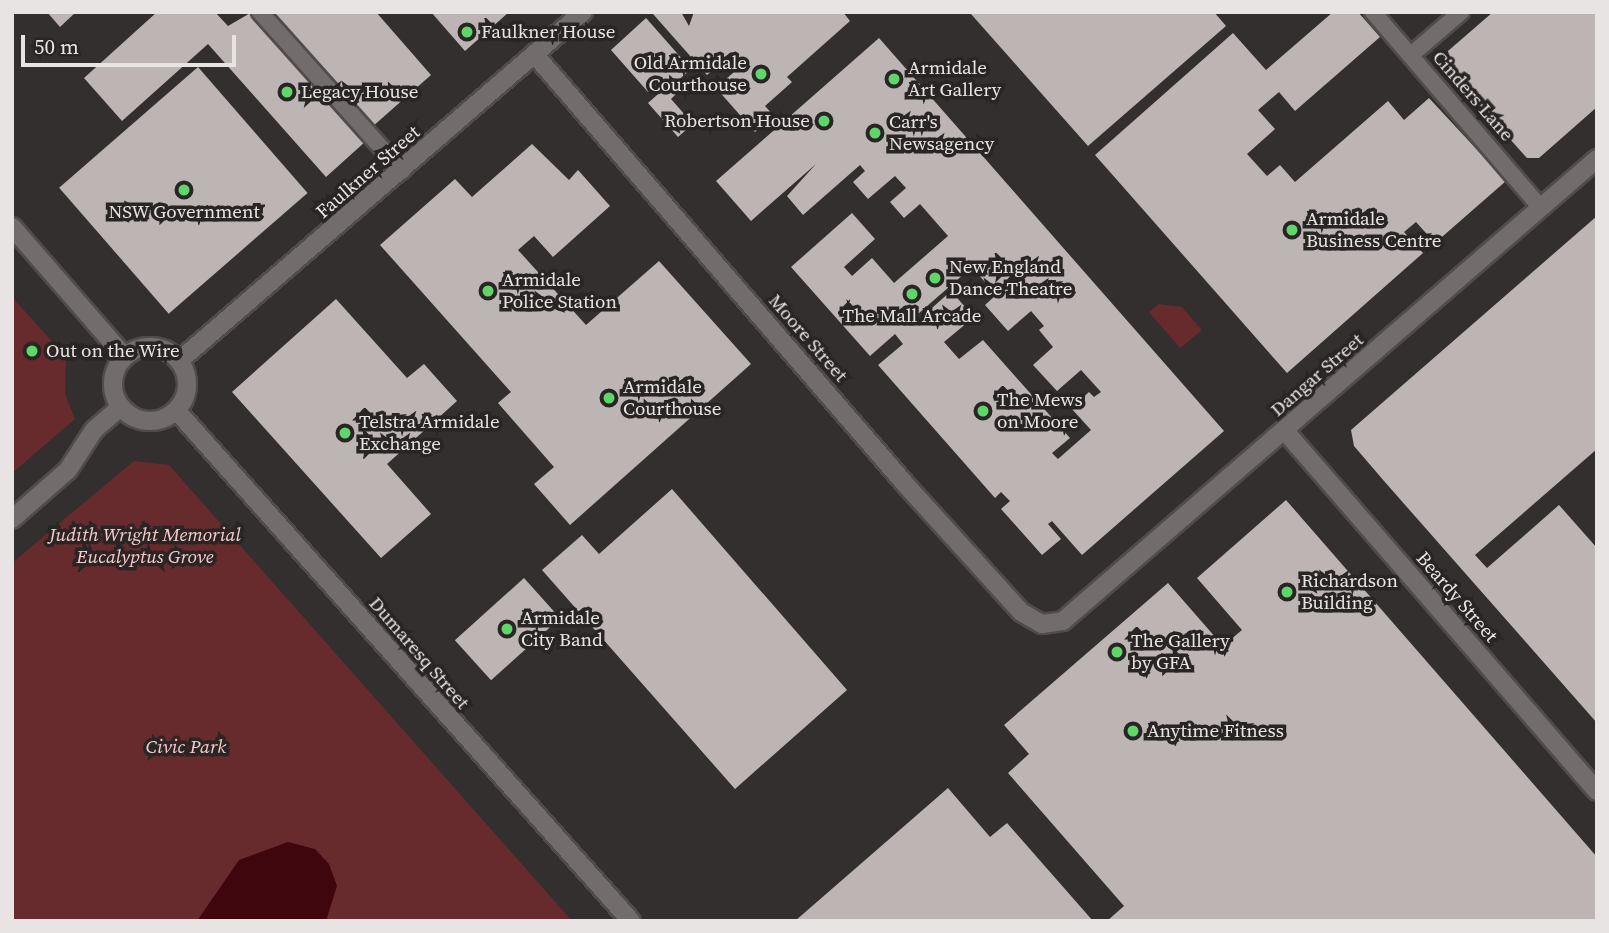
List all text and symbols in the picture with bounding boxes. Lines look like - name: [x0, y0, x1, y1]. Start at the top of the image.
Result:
- scale bar: [24, 21, 240, 65]
- place label: Faulkner House: [481, 21, 616, 43]
- marker: Faulkner House: [459, 24, 475, 40]
- text: 50 m: [34, 32, 79, 61]
- street label: Cinders Lane: [1428, 46, 1518, 146]
- place label: Old Armidale Courthouse: [634, 52, 747, 96]
- place label: Armidale Art Gallery: [908, 57, 1001, 101]
- marker: Old Armidale Courthouse: [753, 66, 769, 82]
- marker: Armidale Art Gallery: [886, 71, 902, 87]
- place label: Legacy House: [301, 81, 418, 103]
- marker: Legacy House: [279, 84, 295, 100]
- place label: Robertson House: [664, 110, 810, 132]
- place label: Carr's Newsagency: [889, 111, 994, 155]
- marker: Robertson House: [816, 113, 832, 129]
- street label: Faulkner Street: [312, 121, 424, 223]
- marker: Carr's Newsagency: [867, 125, 883, 141]
- marker: NSW Government: [176, 182, 192, 198]
- place label: NSW Government: [108, 201, 260, 223]
- place label: Armidale Business Centre: [1306, 208, 1441, 252]
- marker: Armidale Business Centre: [1284, 222, 1300, 238]
- place label: New England Dance Theatre: [949, 256, 1073, 300]
- place label: Armidale Police Station: [502, 269, 617, 313]
- marker: New England Dance Theatre: [927, 270, 943, 286]
- marker: Armidale Police Station: [480, 283, 496, 299]
- marker: The Mall Arcade: [904, 286, 920, 302]
- street label: Moore Street: [764, 290, 852, 386]
- place label: The Mall Arcade: [842, 305, 982, 327]
- street label: Dangar Street: [1266, 329, 1368, 421]
- place label: Out on the Wire: [46, 340, 180, 362]
- marker: Out on the Wire: [24, 343, 40, 359]
- place label: Armidale Courthouse: [623, 376, 722, 420]
- place label: The Mews on Moore: [997, 389, 1083, 433]
- marker: Armidale Courthouse: [601, 390, 617, 406]
- marker: The Mews on Moore: [975, 403, 991, 419]
- place label: Telstra Armidale Exchange: [359, 411, 500, 455]
- marker: Telstra Armidale Exchange: [337, 425, 353, 441]
- park label: Judith Wright Memorial Eucalyptus Grove: [49, 524, 241, 568]
- street label: Beardy Street: [1411, 547, 1503, 647]
- place label: Richardson Building: [1301, 570, 1398, 614]
- marker: Richardson Building: [1279, 584, 1295, 600]
- street label: Dumaresq Street: [364, 592, 474, 714]
- place label: Armidale City Band: [521, 607, 603, 651]
- marker: Armidale City Band: [499, 621, 515, 637]
- place label: The Gallery by GFA: [1131, 630, 1230, 674]
- marker: The Gallery by GFA: [1109, 644, 1125, 660]
- place label: Anytime Fitness: [1147, 720, 1284, 742]
- marker: Anytime Fitness: [1125, 723, 1141, 739]
- park label: Civic Park: [146, 736, 226, 758]

